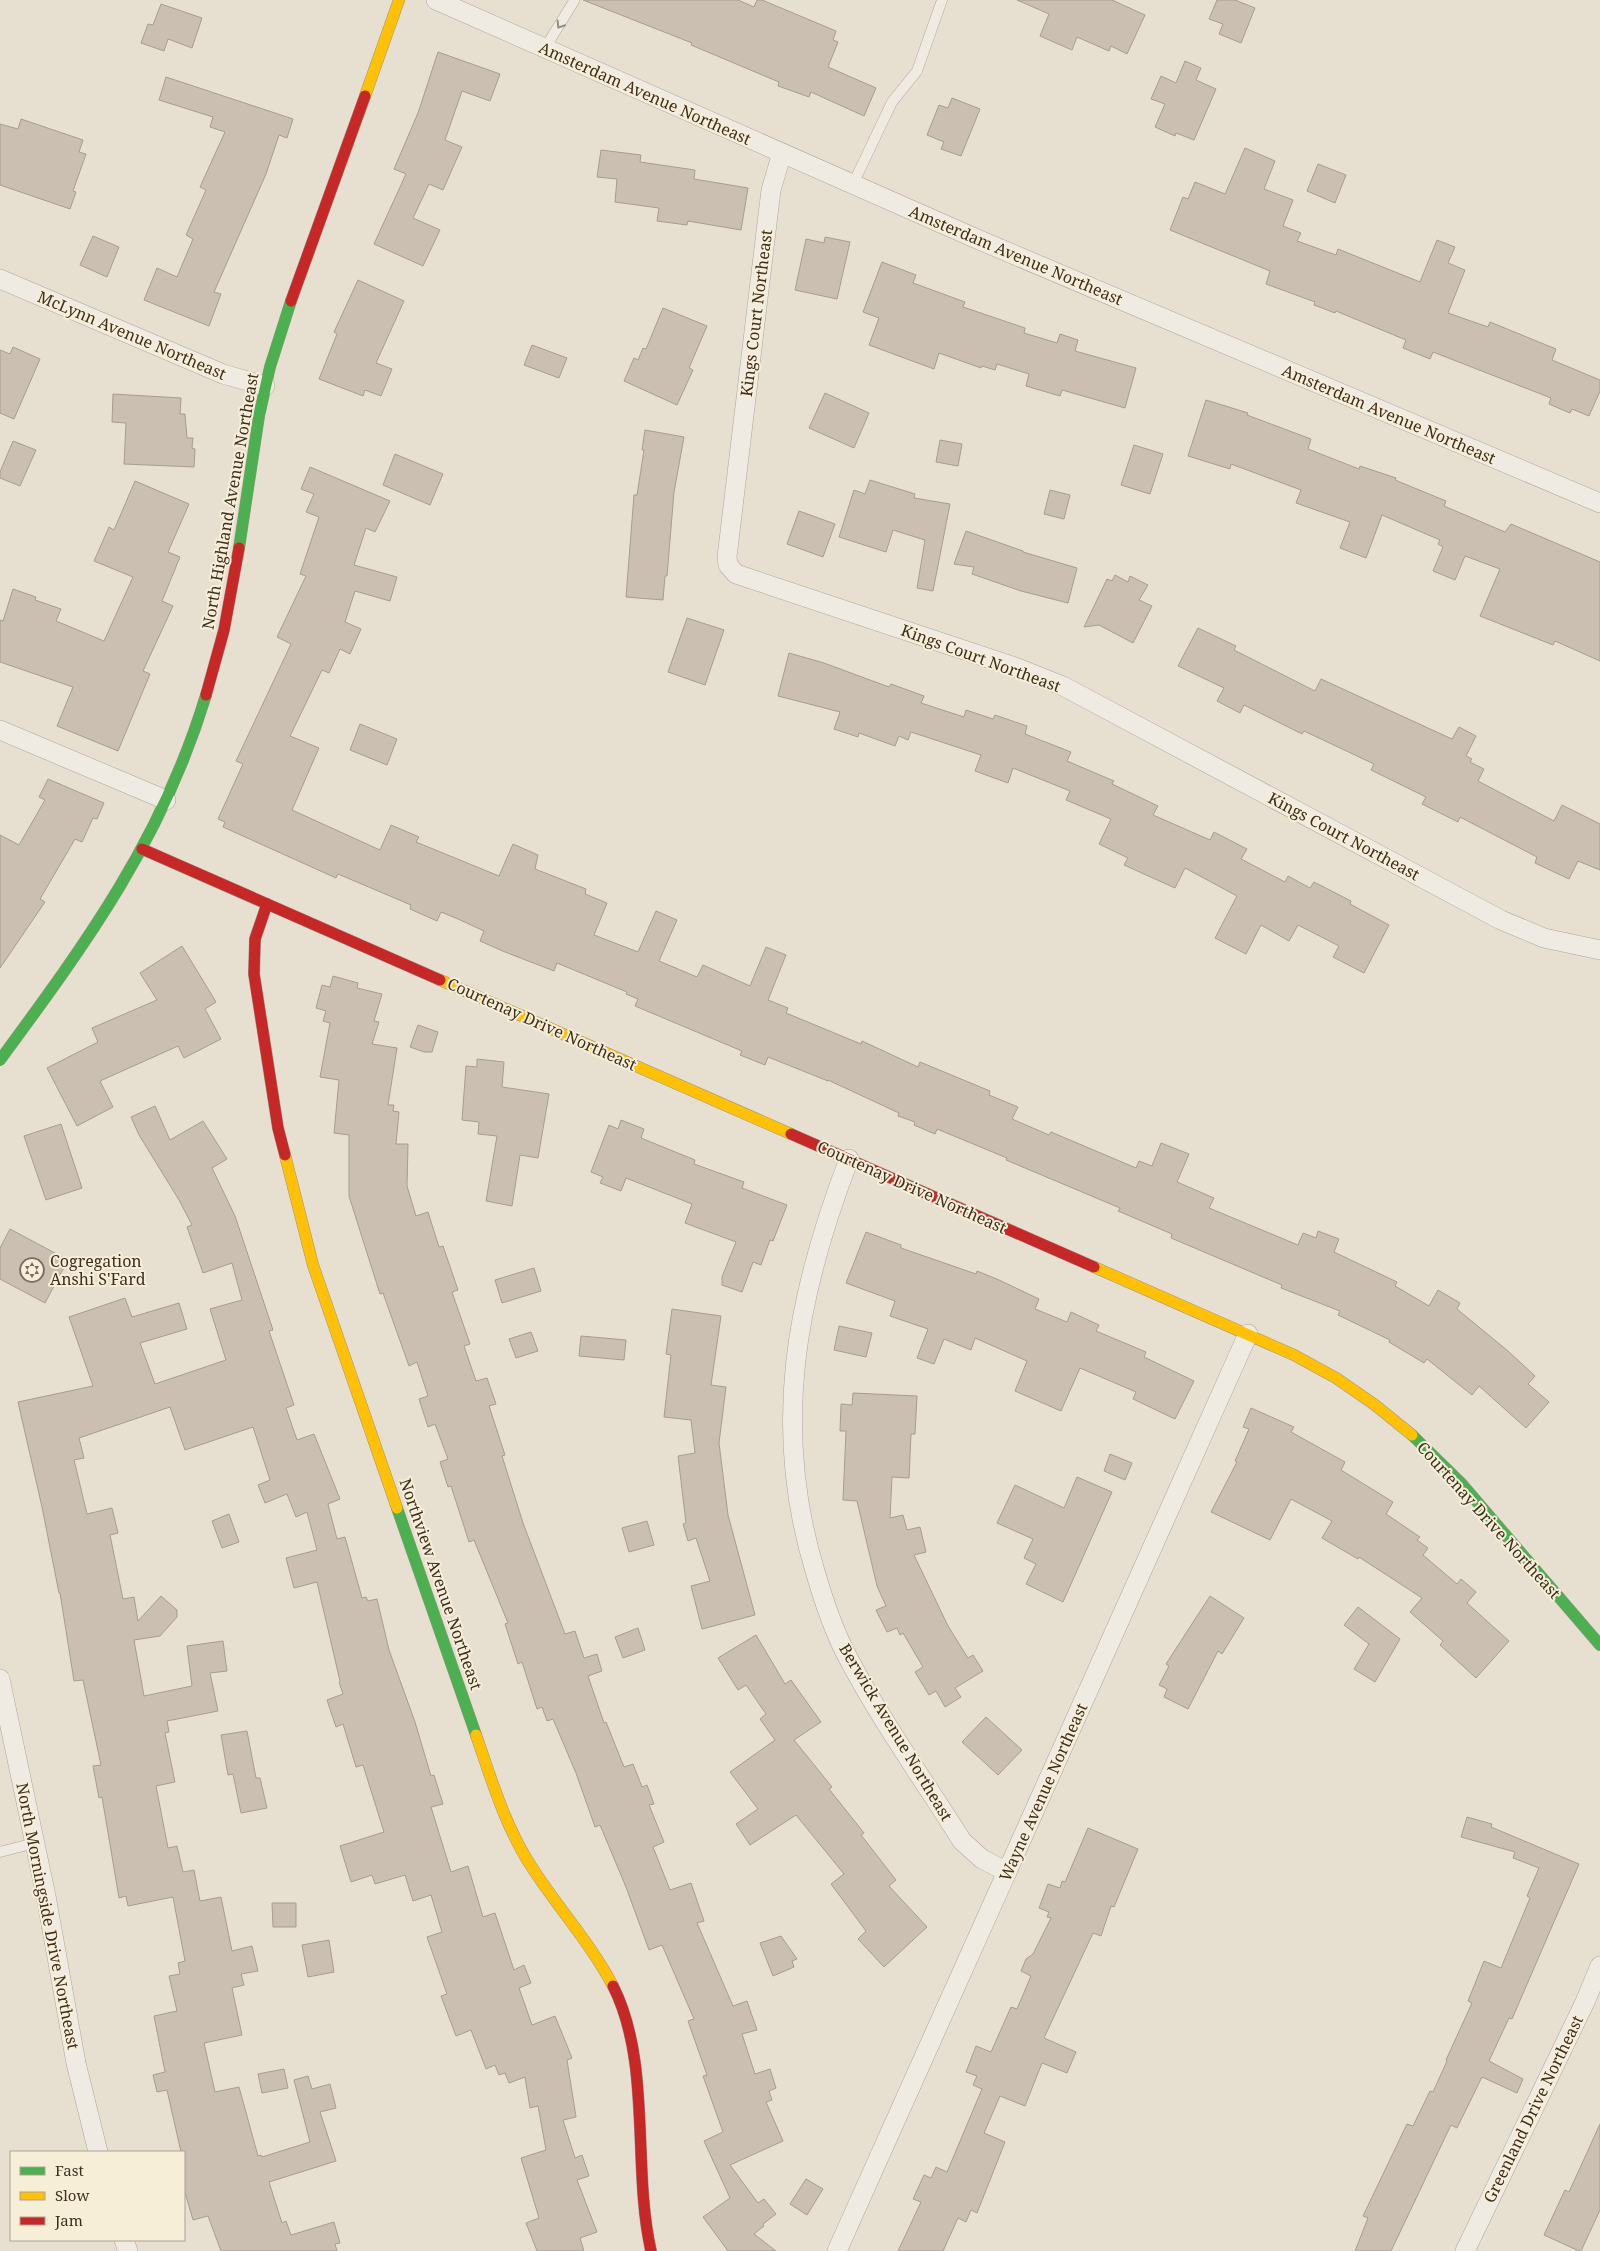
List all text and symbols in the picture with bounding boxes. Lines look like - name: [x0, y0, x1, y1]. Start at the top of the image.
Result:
- one-way arrow: [556, 19, 566, 28]
- street label: Amsterdam Avenue Northeast: [535, 36, 755, 150]
- street label: Amsterdam Avenue Northeast: [906, 200, 1126, 310]
- street label: Kings Court Northeast: [735, 228, 777, 398]
- street label: McLynn Avenue Northeast: [34, 285, 230, 385]
- street label: Amsterdam Avenue Northeast: [1279, 359, 1499, 469]
- street label: North Highland Avenue Northeast: [197, 371, 263, 631]
- street label: Kings Court Northeast: [898, 619, 1064, 697]
- street label: Kings Court Northeast: [1265, 787, 1424, 885]
- street label: Courtenay Drive Northeast: [444, 972, 640, 1076]
- street label: Courtenay Drive Northeast: [814, 1135, 1010, 1239]
- place label: Cogregation Anshi S'Fard: [50, 1250, 146, 1290]
- synagogue icon: Cogregation Anshi S'Fard: [19, 1257, 45, 1283]
- street label: Courtenay Drive Northeast: [1412, 1437, 1566, 1604]
- street label: Northview Avenue Northeast: [394, 1475, 488, 1693]
- street label: Berwick Avenue Northeast: [834, 1639, 958, 1825]
- street label: Wayne Avenue Northeast: [994, 1699, 1092, 1885]
- street label: North Morningside Drive Northeast: [11, 1781, 85, 2052]
- street label: Greenland Drive Northeast: [1478, 2011, 1588, 2206]
- legend: [10, 2151, 185, 2241]
- text: Fast: [55, 2160, 84, 2180]
- text: Slow: [55, 2185, 89, 2205]
- text: Jam: [54, 2210, 83, 2230]

